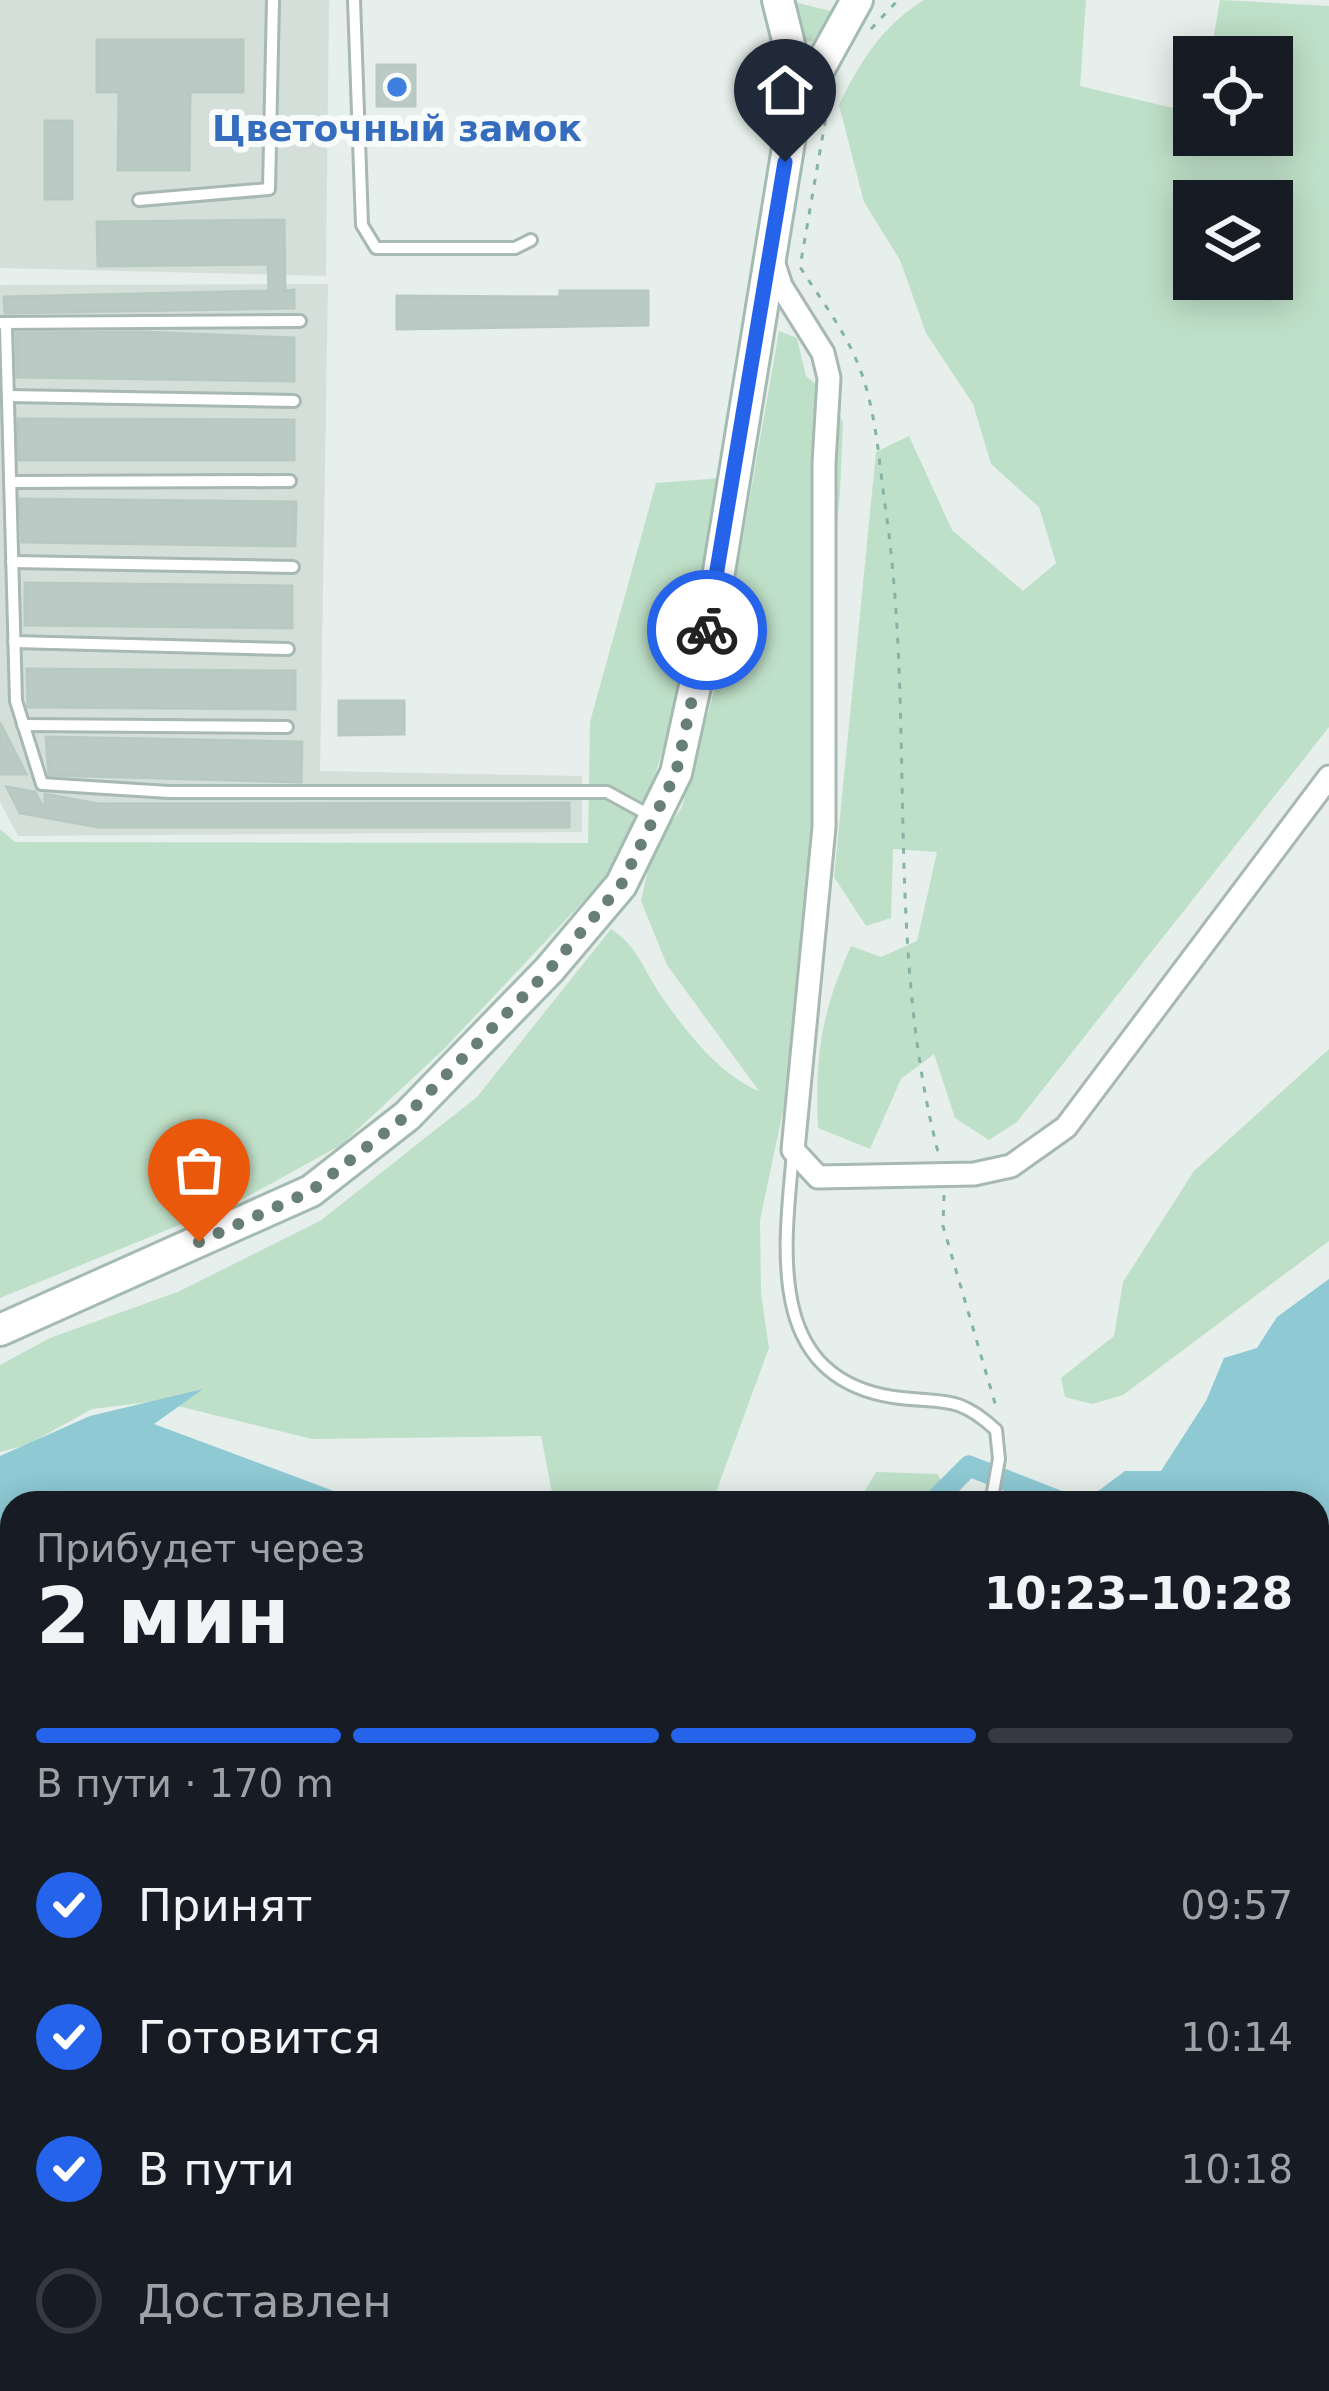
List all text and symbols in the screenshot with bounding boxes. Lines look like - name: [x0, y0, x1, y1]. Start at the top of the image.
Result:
- map controls: [1173, 36, 1293, 300]
- button: locate: [1173, 36, 1293, 156]
- pin: [734, 39, 836, 162]
- icon: home: [752, 57, 818, 123]
- marker: Цветочный замок: [384, 74, 410, 100]
- place label: Цветочный замок: [212, 108, 582, 149]
- button: layers: [1173, 180, 1293, 300]
- courier: [647, 570, 767, 690]
- icon: bike: [674, 597, 740, 663]
- pin: [148, 1119, 250, 1242]
- icon: bag: [166, 1137, 232, 1203]
- text: Прибудет через: [36, 1526, 365, 1571]
- text: 10:23–10:28: [984, 1567, 1293, 1620]
- text: 2 мин: [36, 1571, 290, 1661]
- text: В пути · 170 m: [36, 1761, 334, 1806]
- icon: check: [36, 1872, 102, 1938]
- text: Принят: [138, 1879, 312, 1932]
- text: 09:57: [1181, 1883, 1293, 1928]
- icon: check: [36, 2004, 102, 2070]
- text: Готовится: [138, 2011, 381, 2064]
- text: 10:14: [1181, 2015, 1293, 2060]
- icon: check: [36, 2136, 102, 2202]
- text: В пути: [138, 2143, 295, 2196]
- text: 10:18: [1181, 2147, 1293, 2192]
- text: Доставлен: [138, 2275, 392, 2328]

